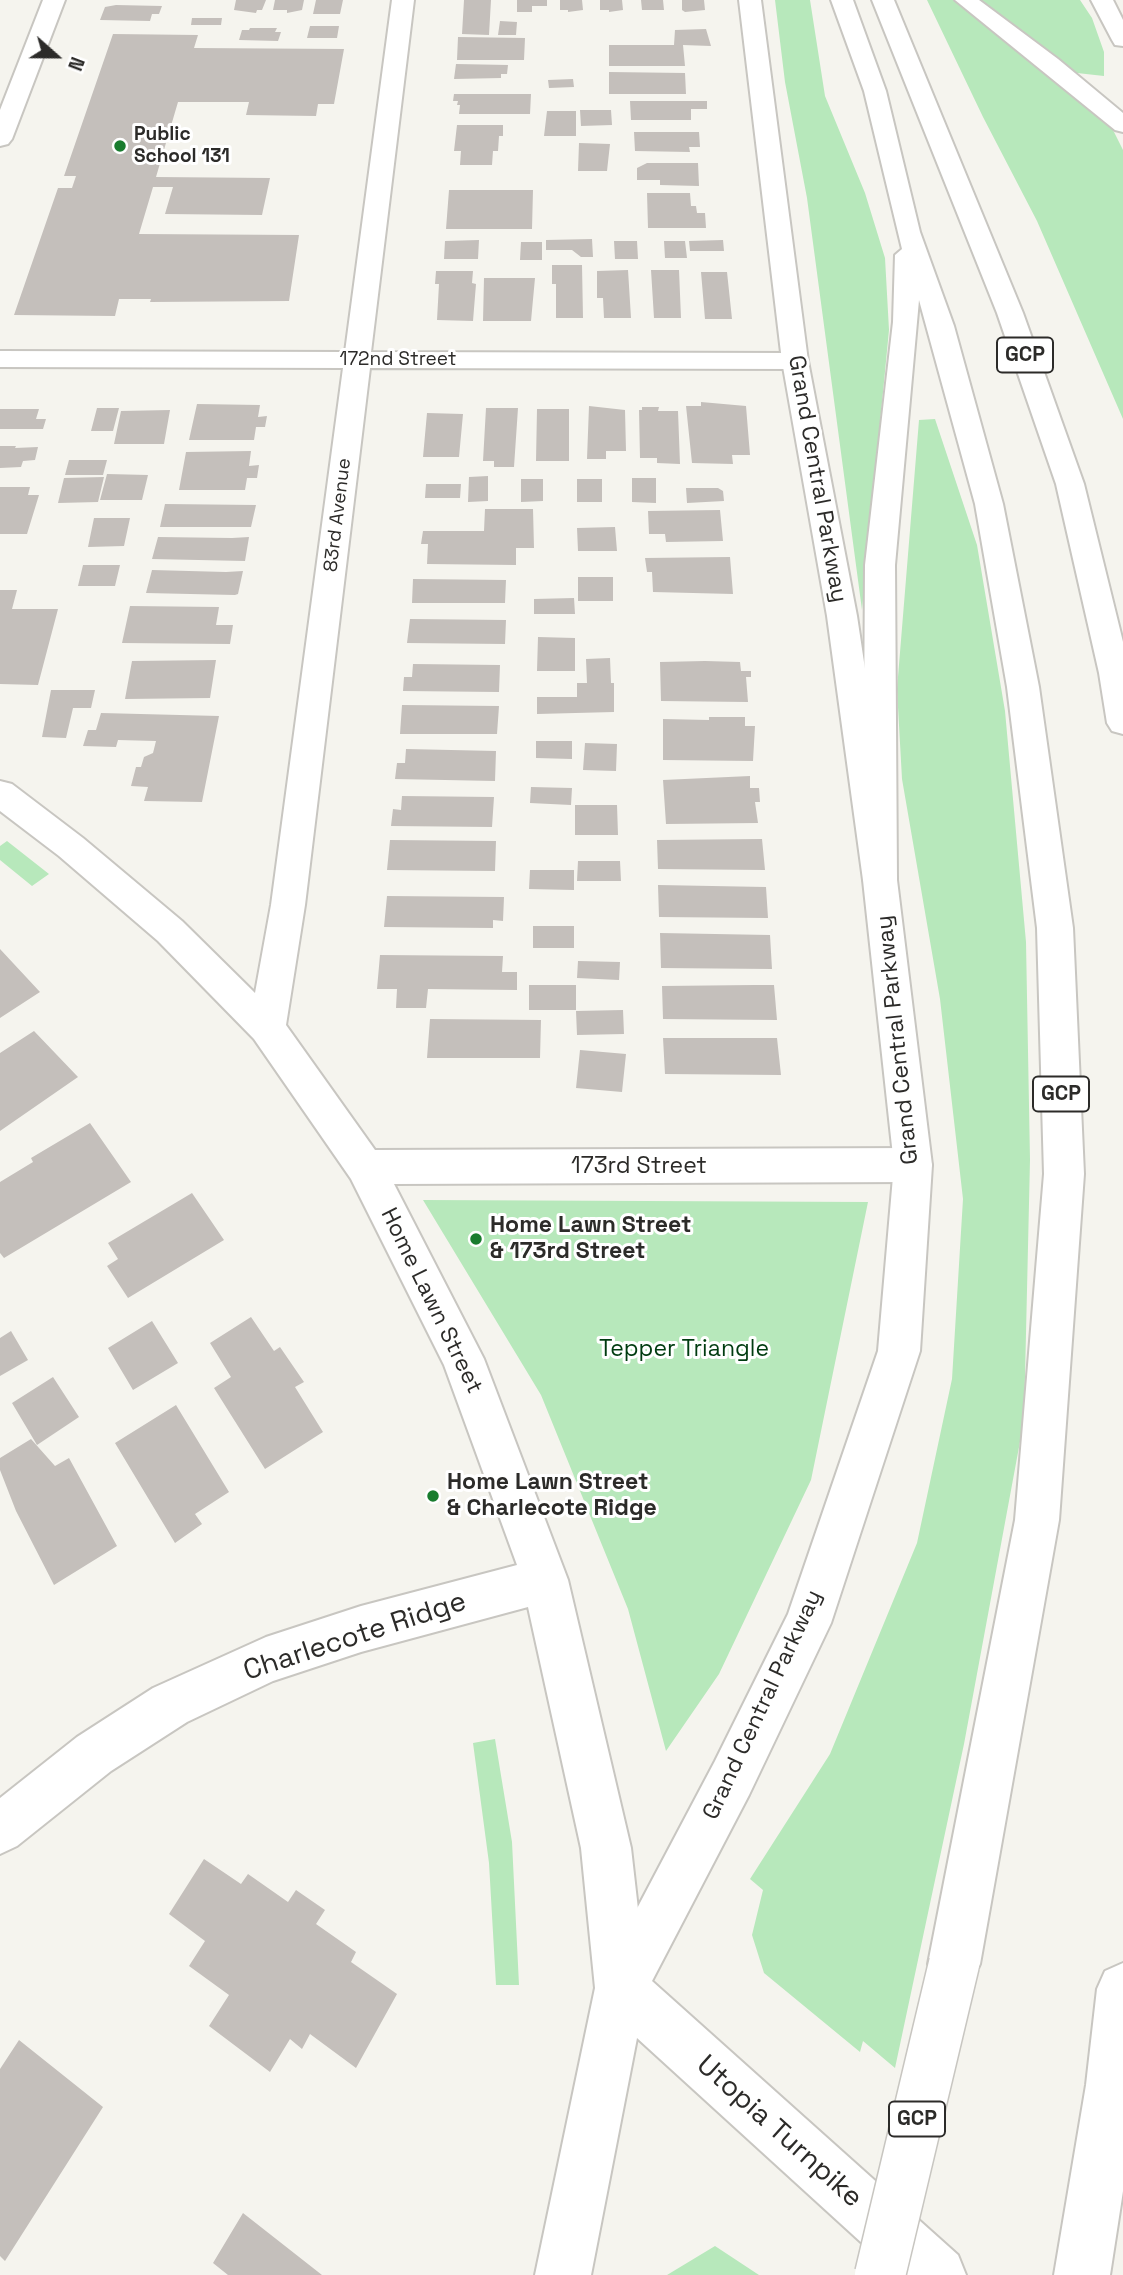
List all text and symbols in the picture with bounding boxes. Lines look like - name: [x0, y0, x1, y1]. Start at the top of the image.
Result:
- north arrow: [21, 21, 91, 91]
- text: N: [62, 53, 90, 74]
- place label: Public School 131: [134, 124, 230, 168]
- marker: Public School 131: [112, 138, 128, 154]
- road number: GCP: [997, 338, 1053, 372]
- street label: 172nd Street: [340, 349, 456, 371]
- street label: Grand Central Parkway: [782, 353, 852, 605]
- street label: 83rd Avenue: [320, 457, 356, 573]
- street label: Grand Central Parkway: [871, 914, 925, 1166]
- road number: GCP: [1033, 1076, 1089, 1112]
- street label: 173rd Street: [571, 1153, 707, 1181]
- street label: Home Lawn Street: [374, 1204, 488, 1398]
- place label: Home Lawn Street & 173rd Street: [490, 1212, 691, 1266]
- marker: Home Lawn Street & 173rd Street: [468, 1231, 484, 1247]
- park label: Tepper Triangle: [599, 1336, 769, 1364]
- place label: Home Lawn Street & Charlecote Ridge: [447, 1469, 657, 1523]
- marker: Home Lawn Street & Charlecote Ridge: [425, 1488, 441, 1504]
- street label: Charlecote Ridge: [239, 1585, 471, 1689]
- street label: Grand Central Parkway: [698, 1586, 828, 1824]
- street label: Utopia Turnpike: [689, 2049, 869, 2215]
- road number: GCP: [889, 2102, 945, 2136]

